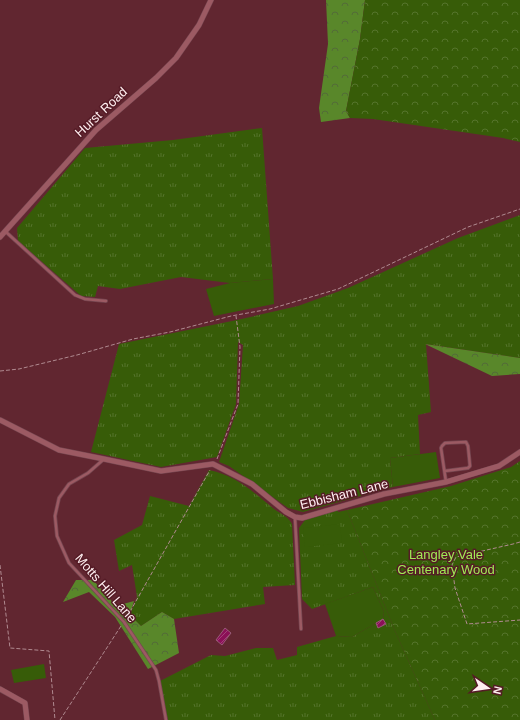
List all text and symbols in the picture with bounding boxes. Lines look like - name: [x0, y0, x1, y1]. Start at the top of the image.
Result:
- street label: Hurst Road: [72, 84, 130, 140]
- street label: Ebbisham Lane: [298, 476, 390, 512]
- park label: Langley Vale Centenary Wood: [397, 547, 495, 577]
- street label: Motts Hill Lane: [72, 551, 140, 625]
- north arrow: [468, 668, 508, 708]
- text: N: [491, 685, 504, 696]

